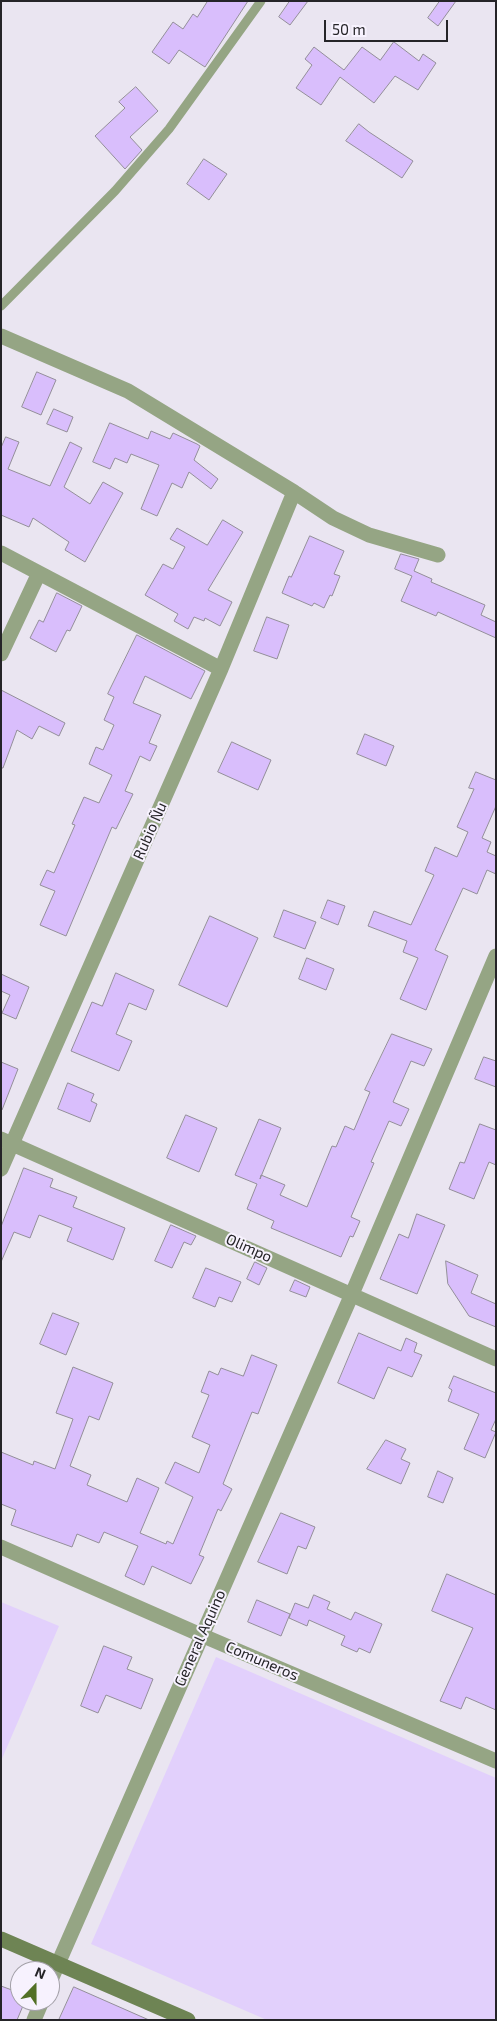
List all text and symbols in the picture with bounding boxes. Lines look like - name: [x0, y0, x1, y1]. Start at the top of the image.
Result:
- scale bar: [327, 10, 451, 42]
- text: 50 m: [332, 20, 366, 38]
- street label: Rubio Ñu: [129, 799, 171, 863]
- street label: Olimpo: [223, 1230, 275, 1266]
- street label: General Aquino: [171, 1587, 229, 1689]
- street label: Comuneros: [223, 1638, 301, 1684]
- north arrow: [10, 1961, 60, 2011]
- text: N: [33, 1963, 48, 1982]

